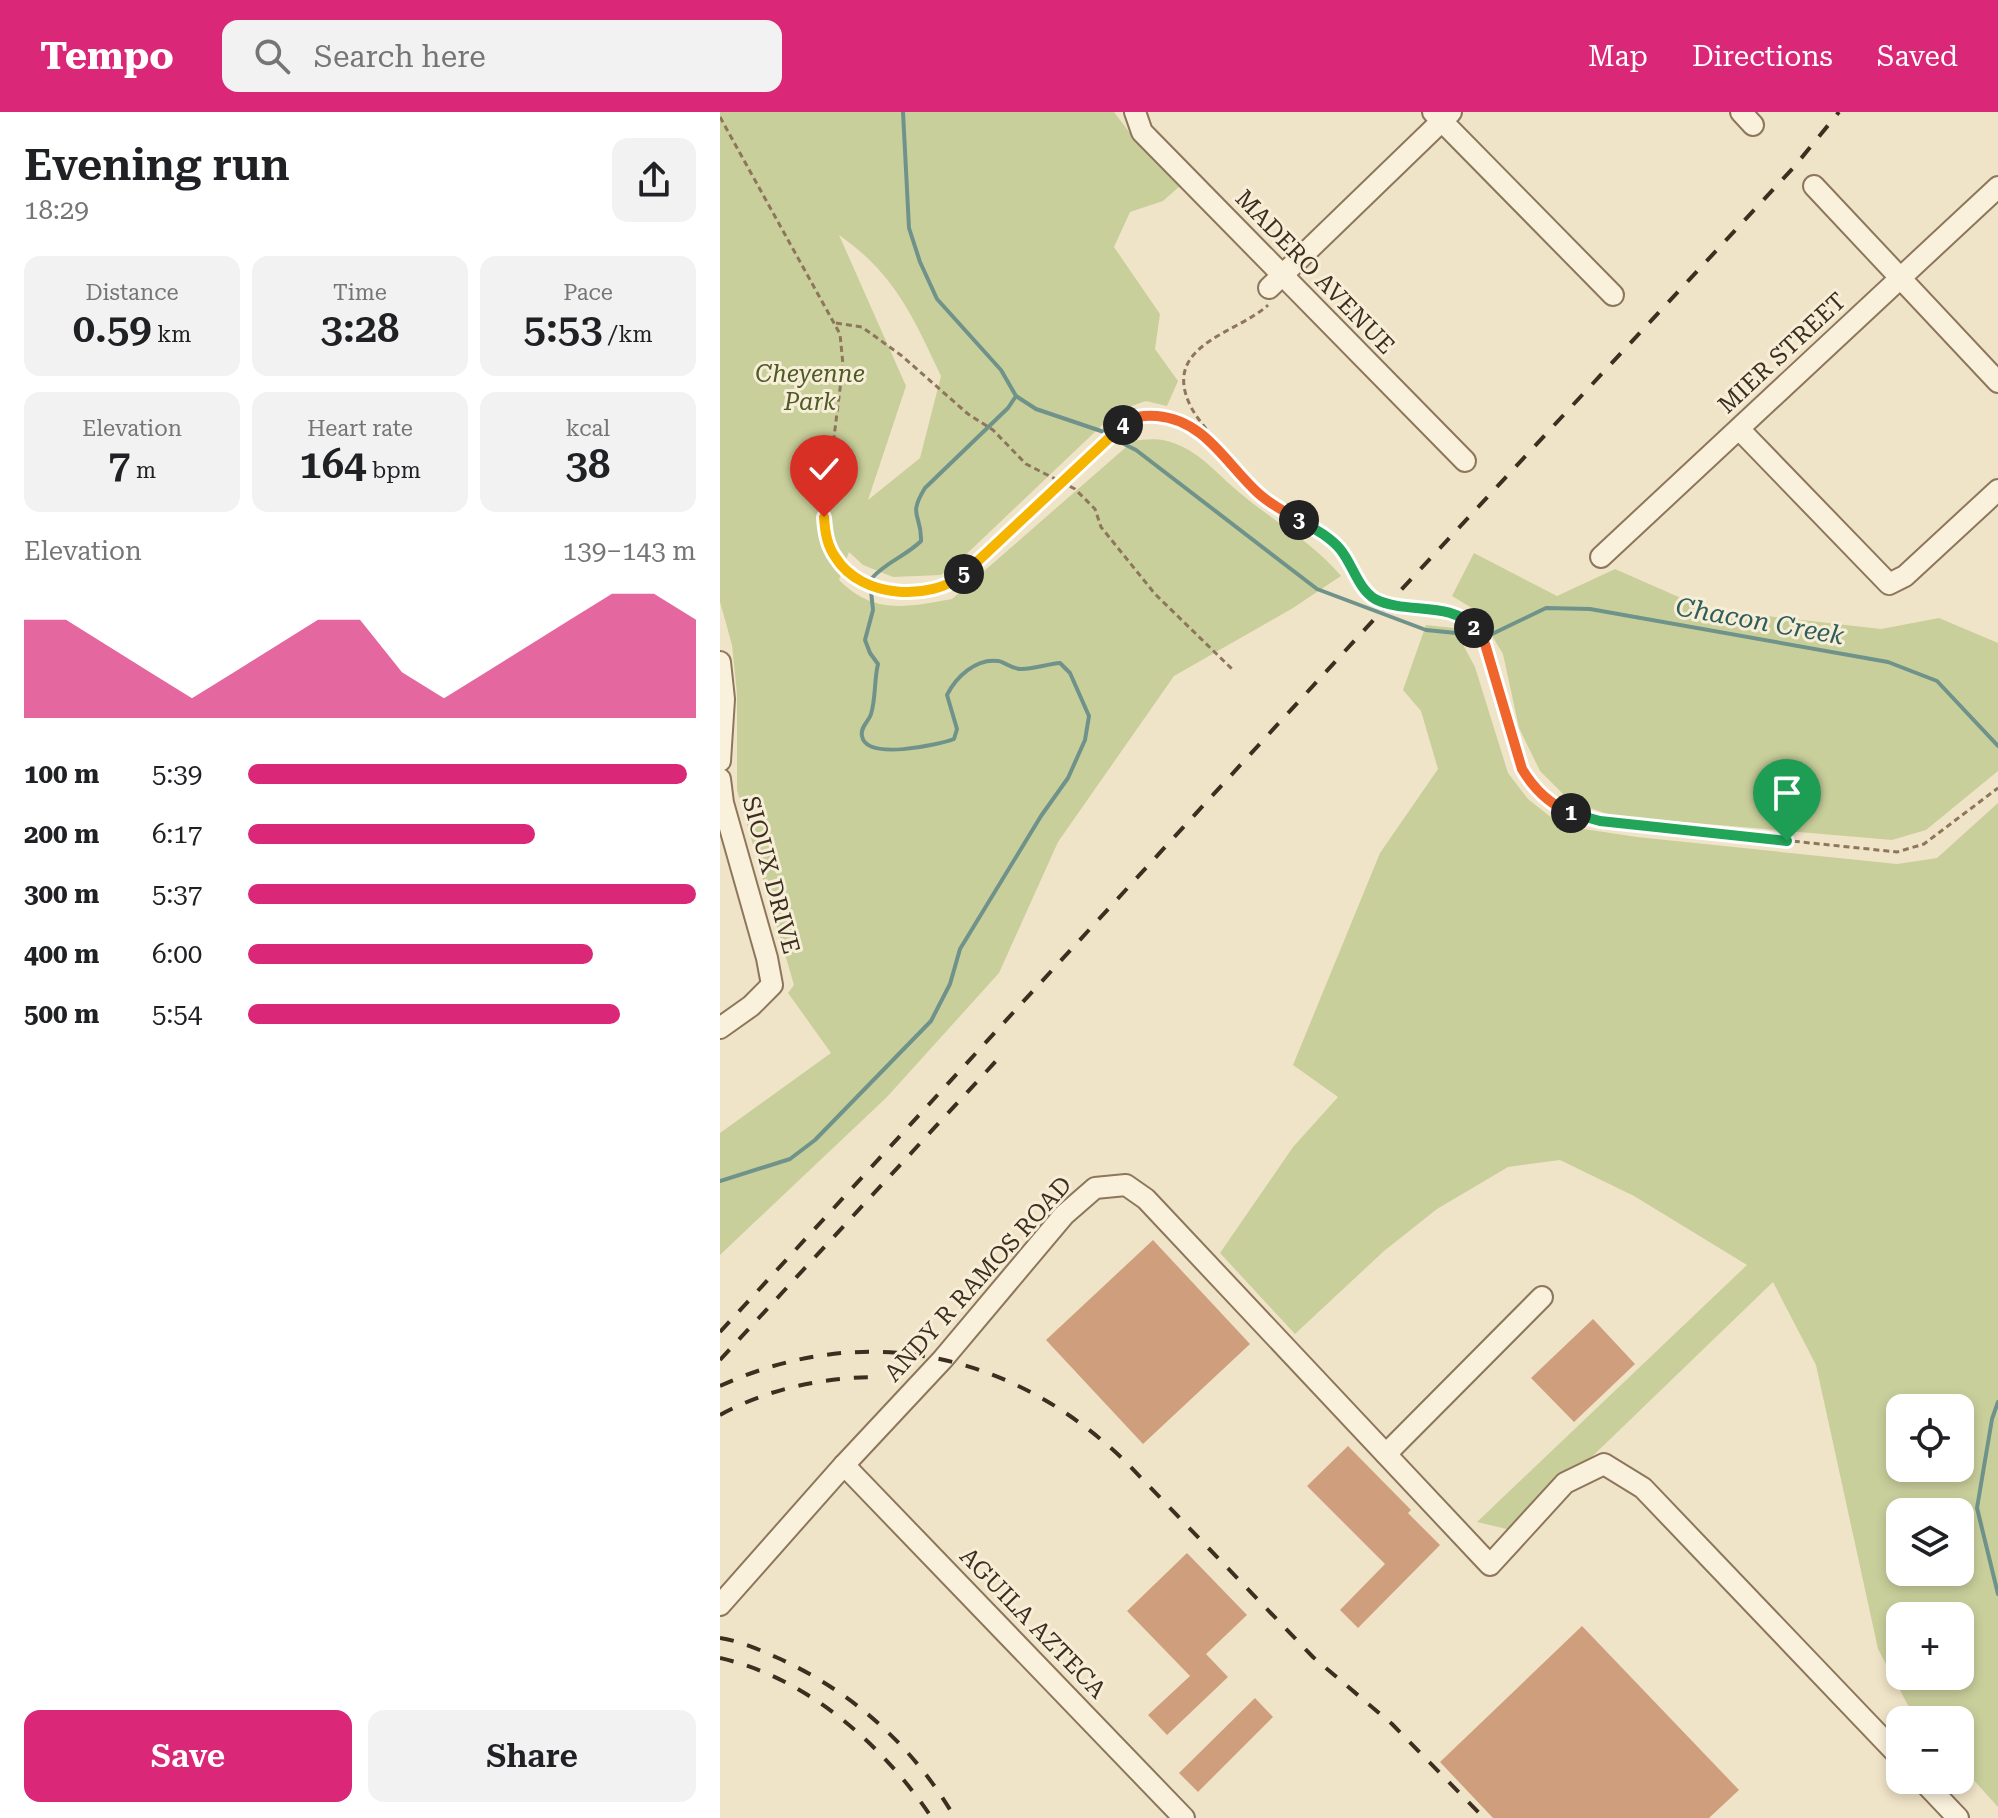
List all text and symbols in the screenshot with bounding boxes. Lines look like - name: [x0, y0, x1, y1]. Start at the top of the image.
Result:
- search box: [222, 20, 782, 92]
- text: Tempo: [40, 34, 174, 78]
- icon: search: [250, 34, 294, 78]
- text: Search here: [314, 39, 486, 74]
- text: Map: [1588, 40, 1648, 73]
- text: Directions: [1692, 40, 1833, 73]
- text: Saved: [1877, 40, 1958, 73]
- button: share: [612, 138, 696, 222]
- text: Evening run: [24, 139, 290, 191]
- street label: MADERO AVENUE: [1230, 184, 1400, 360]
- text: 18:29: [24, 195, 89, 225]
- text: Distance: [85, 280, 179, 305]
- text: Time: [333, 280, 387, 305]
- text: Pace: [563, 280, 613, 305]
- street label: MIER STREET: [1713, 287, 1851, 419]
- text: 0.59: [73, 305, 152, 352]
- text: 3:28: [321, 305, 400, 352]
- text: 5:53: [524, 305, 603, 352]
- text: km: [152, 322, 191, 347]
- text: /km: [603, 322, 652, 347]
- park label: Cheyenne Park: [755, 360, 865, 416]
- pin: 4: [1103, 405, 1143, 445]
- text: 4: [1117, 412, 1129, 437]
- text: Elevation: [82, 416, 182, 441]
- text: Heart rate: [307, 416, 413, 441]
- text: kcal: [566, 416, 610, 441]
- pin: [790, 435, 858, 517]
- text: 7: [108, 441, 130, 488]
- text: 164: [299, 441, 366, 488]
- text: 38: [566, 441, 610, 488]
- icon: check: [802, 447, 846, 491]
- text: m: [130, 458, 156, 483]
- text: bpm: [366, 458, 421, 483]
- pin: 3: [1279, 500, 1319, 540]
- text: 3: [1293, 507, 1305, 532]
- text: Elevation: [24, 536, 142, 566]
- text: 139–143 m: [563, 536, 696, 566]
- pin: 5: [944, 554, 984, 594]
- text: 5: [958, 561, 970, 586]
- water label: Chacon Creek: [1673, 591, 1847, 651]
- pin: 2: [1454, 608, 1494, 648]
- text: 2: [1468, 615, 1480, 640]
- text: 100 m: [24, 759, 99, 789]
- text: 5:39: [152, 759, 202, 789]
- pin: [1753, 759, 1821, 841]
- icon: arrive: [1765, 771, 1809, 815]
- street label: SIOUX DRIVE: [736, 793, 806, 957]
- pin: 1: [1551, 793, 1591, 833]
- text: 1: [1565, 800, 1577, 825]
- text: 200 m: [24, 819, 99, 849]
- text: 6:17: [152, 819, 202, 849]
- text: 300 m: [24, 879, 99, 909]
- text: 5:37: [152, 879, 202, 909]
- text: 400 m: [24, 939, 99, 969]
- text: 6:00: [152, 939, 202, 969]
- text: 500 m: [24, 999, 99, 1029]
- text: 5:54: [152, 999, 202, 1029]
- street label: ANDY R RAMOS ROAD: [879, 1171, 1077, 1387]
- map controls: [1886, 1394, 1974, 1794]
- button: locate: [1886, 1394, 1974, 1482]
- button: layers: [1886, 1498, 1974, 1586]
- street label: AGUILA AZTECA: [954, 1542, 1112, 1704]
- button: +: [1886, 1602, 1974, 1690]
- button: −: [1886, 1706, 1974, 1794]
- button: Save: [24, 1710, 352, 1802]
- button: Share: [368, 1710, 696, 1802]

